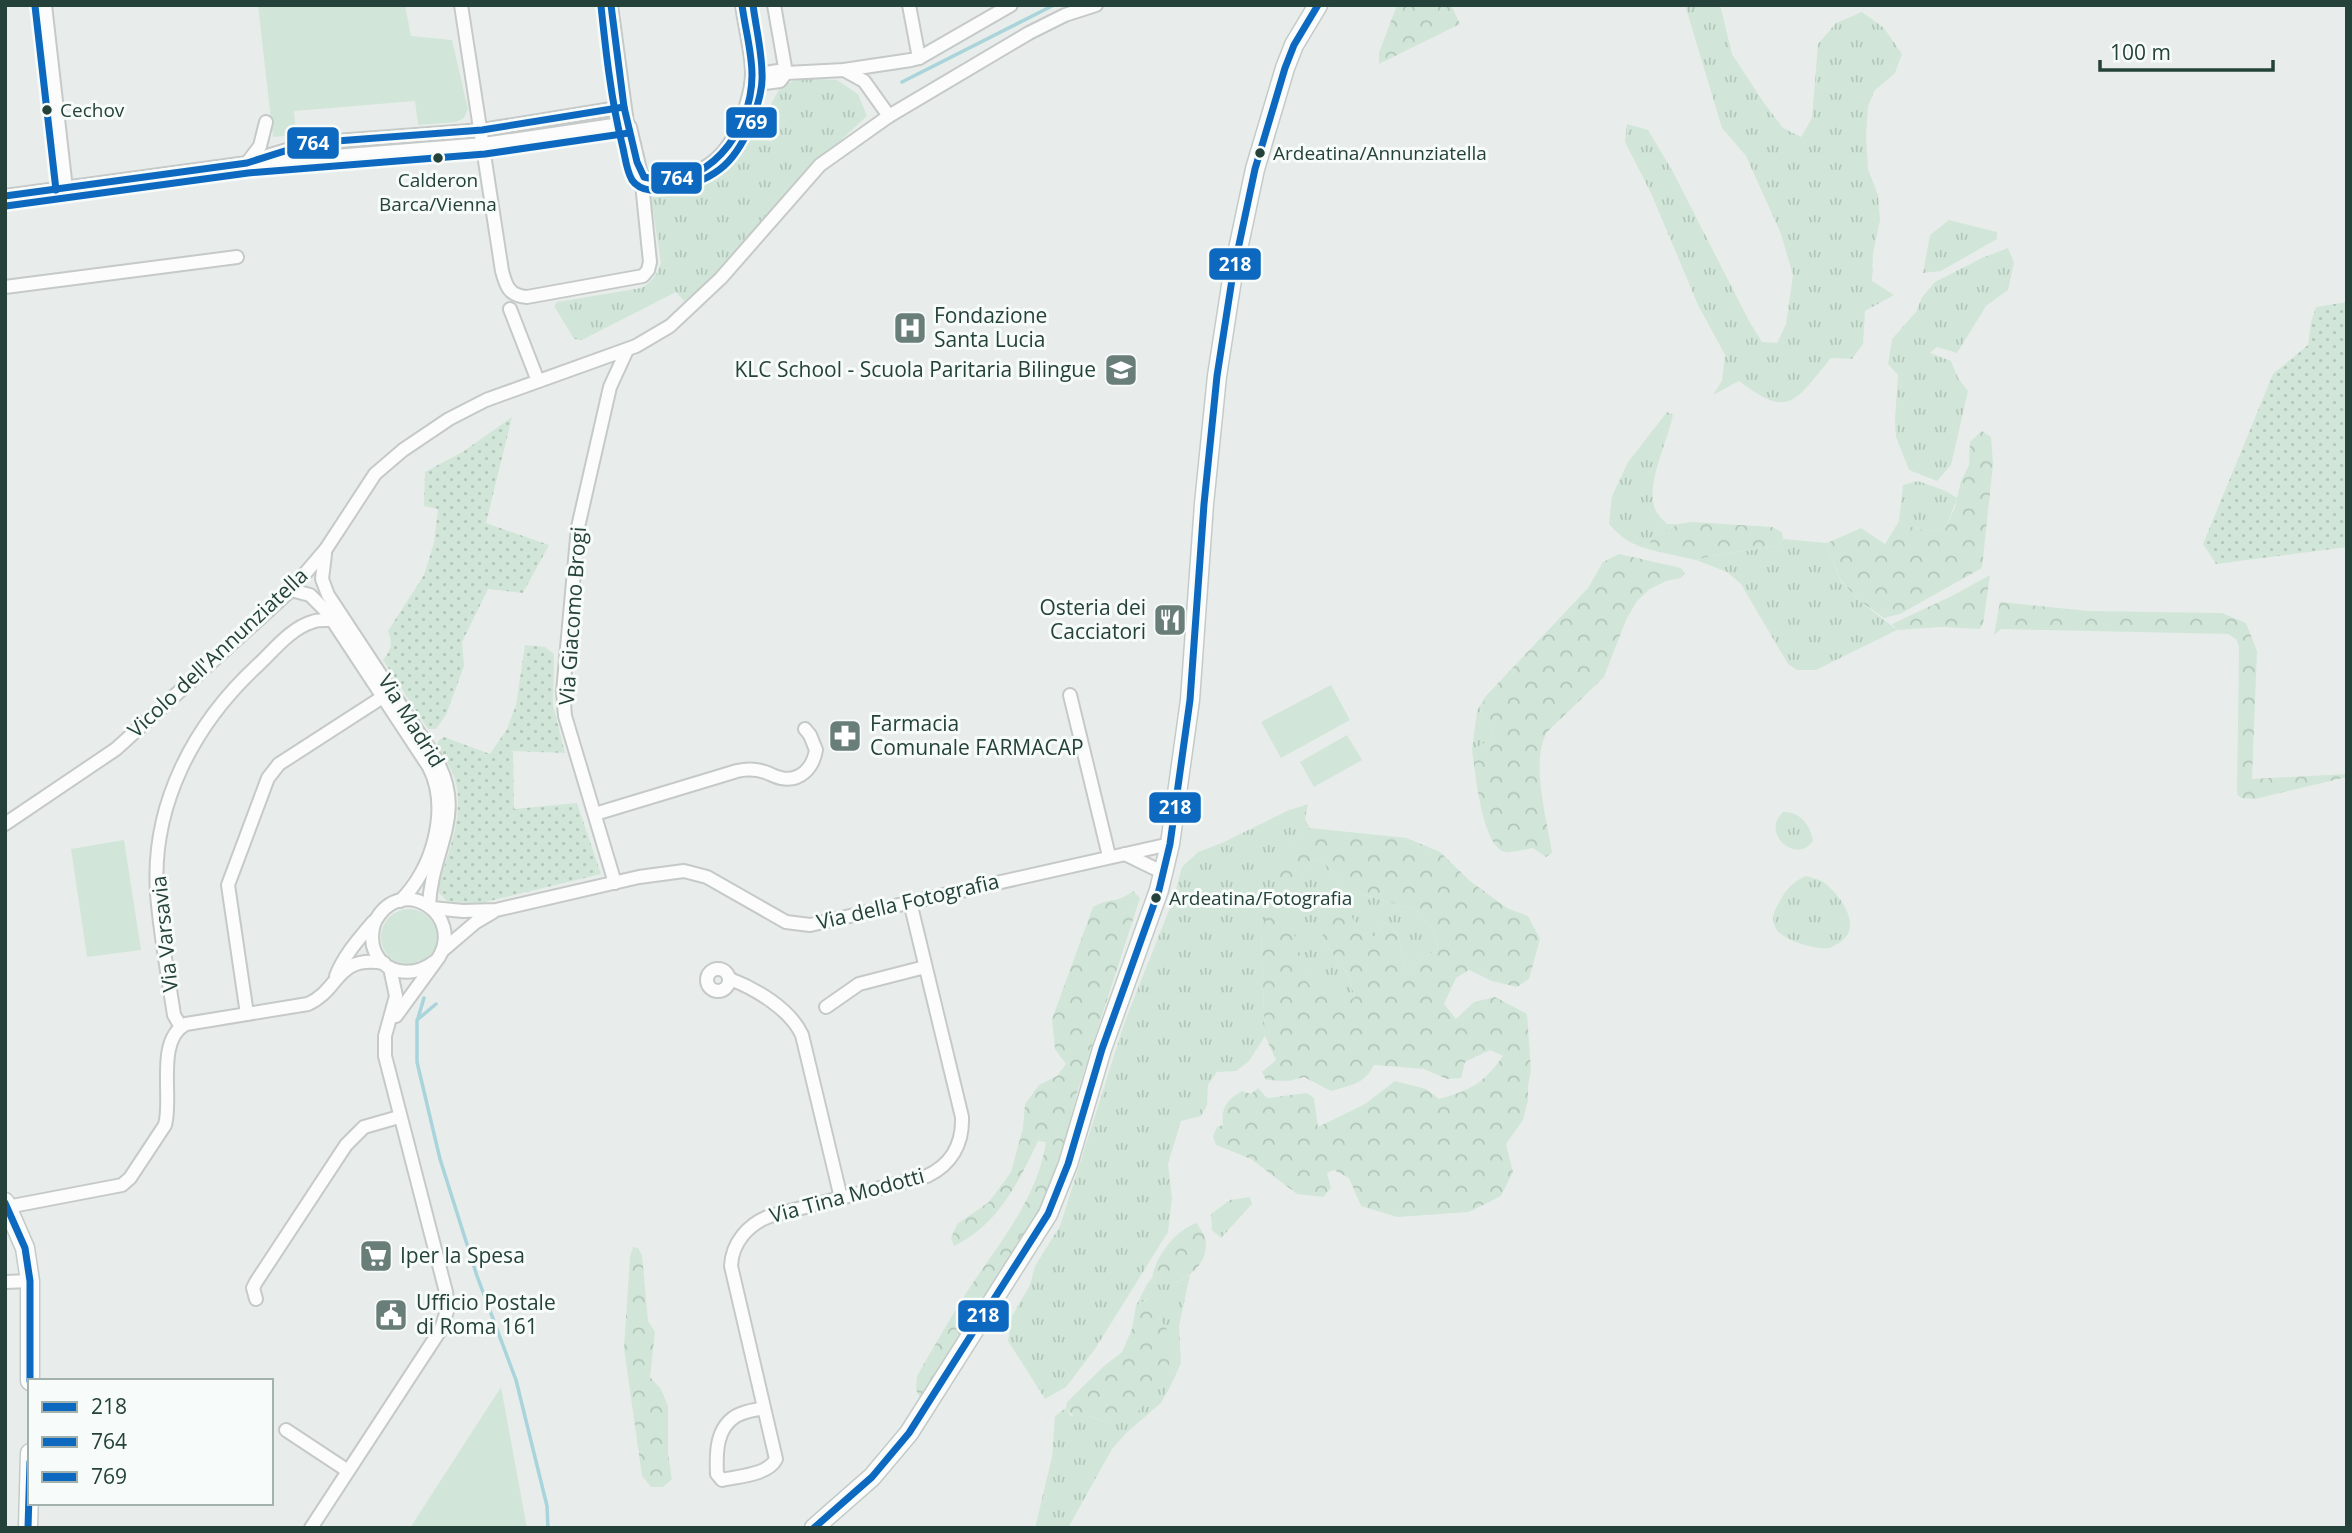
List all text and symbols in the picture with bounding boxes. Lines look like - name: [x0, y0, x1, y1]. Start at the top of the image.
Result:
- scale bar: [2100, 28, 2273, 72]
- text: 100 m: [2110, 38, 2171, 66]
- place label: Cechov: [60, 97, 125, 123]
- marker: Cechov: [40, 103, 54, 117]
- line badge: 769: [725, 106, 778, 139]
- text: 769: [735, 109, 767, 135]
- line badge: 764: [286, 126, 340, 160]
- text: 764: [297, 130, 329, 156]
- place label: Ardeatina/Annunziatella: [1273, 140, 1487, 166]
- marker: Ardeatina/Annunziatella: [1253, 146, 1267, 160]
- marker: Calderon Barca/Vienna: [431, 151, 445, 165]
- line badge: 764: [650, 161, 703, 195]
- text: 764: [661, 165, 693, 191]
- place label: Calderon Barca/Vienna: [379, 167, 497, 217]
- line badge: 218: [1208, 247, 1262, 281]
- text: 218: [1219, 251, 1251, 277]
- place label: Fondazione Santa Lucia: [934, 301, 1047, 353]
- hospital icon: Fondazione Santa Lucia: [891, 309, 929, 347]
- school or university icon: KLC School - Scuola Paritaria Bilingue: [1102, 351, 1140, 389]
- place label: KLC School - Scuola Paritaria Bilingue: [735, 355, 1096, 383]
- street label: Via Giacomo Brogi: [552, 526, 592, 706]
- street label: Vicolo dell'Annunziatella: [121, 561, 313, 743]
- place label: Osteria dei Cacciatori: [1039, 593, 1146, 645]
- restaurant icon: Osteria dei Cacciatori: [1151, 601, 1189, 639]
- street label: Via Madrid: [372, 668, 452, 772]
- place label: Farmacia Comunale FARMACAP: [870, 709, 1084, 761]
- pharmacy icon: Farmacia Comunale FARMACAP: [826, 717, 864, 755]
- line badge: 218: [1148, 791, 1202, 824]
- text: 218: [1159, 794, 1191, 820]
- street label: Via della Fotografia: [814, 866, 1002, 936]
- street label: Via Varsavia: [144, 875, 184, 994]
- place label: Ardeatina/Fotografia: [1169, 885, 1352, 911]
- marker: Ardeatina/Fotografia: [1149, 891, 1163, 905]
- street label: Via Tina Modotti: [766, 1161, 927, 1229]
- supermarket icon: Iper la Spesa: [357, 1237, 395, 1275]
- place label: Iper la Spesa: [400, 1241, 525, 1269]
- place label: Ufficio Postale di Roma 161: [416, 1288, 556, 1340]
- public building icon: Ufficio Postale di Roma 161: [372, 1296, 410, 1334]
- line badge: 218: [957, 1299, 1010, 1333]
- text: 218: [967, 1302, 999, 1328]
- legend: [28, 1379, 273, 1505]
- text: 218: [91, 1392, 127, 1420]
- text: 764: [91, 1427, 127, 1455]
- text: 769: [91, 1462, 127, 1490]

